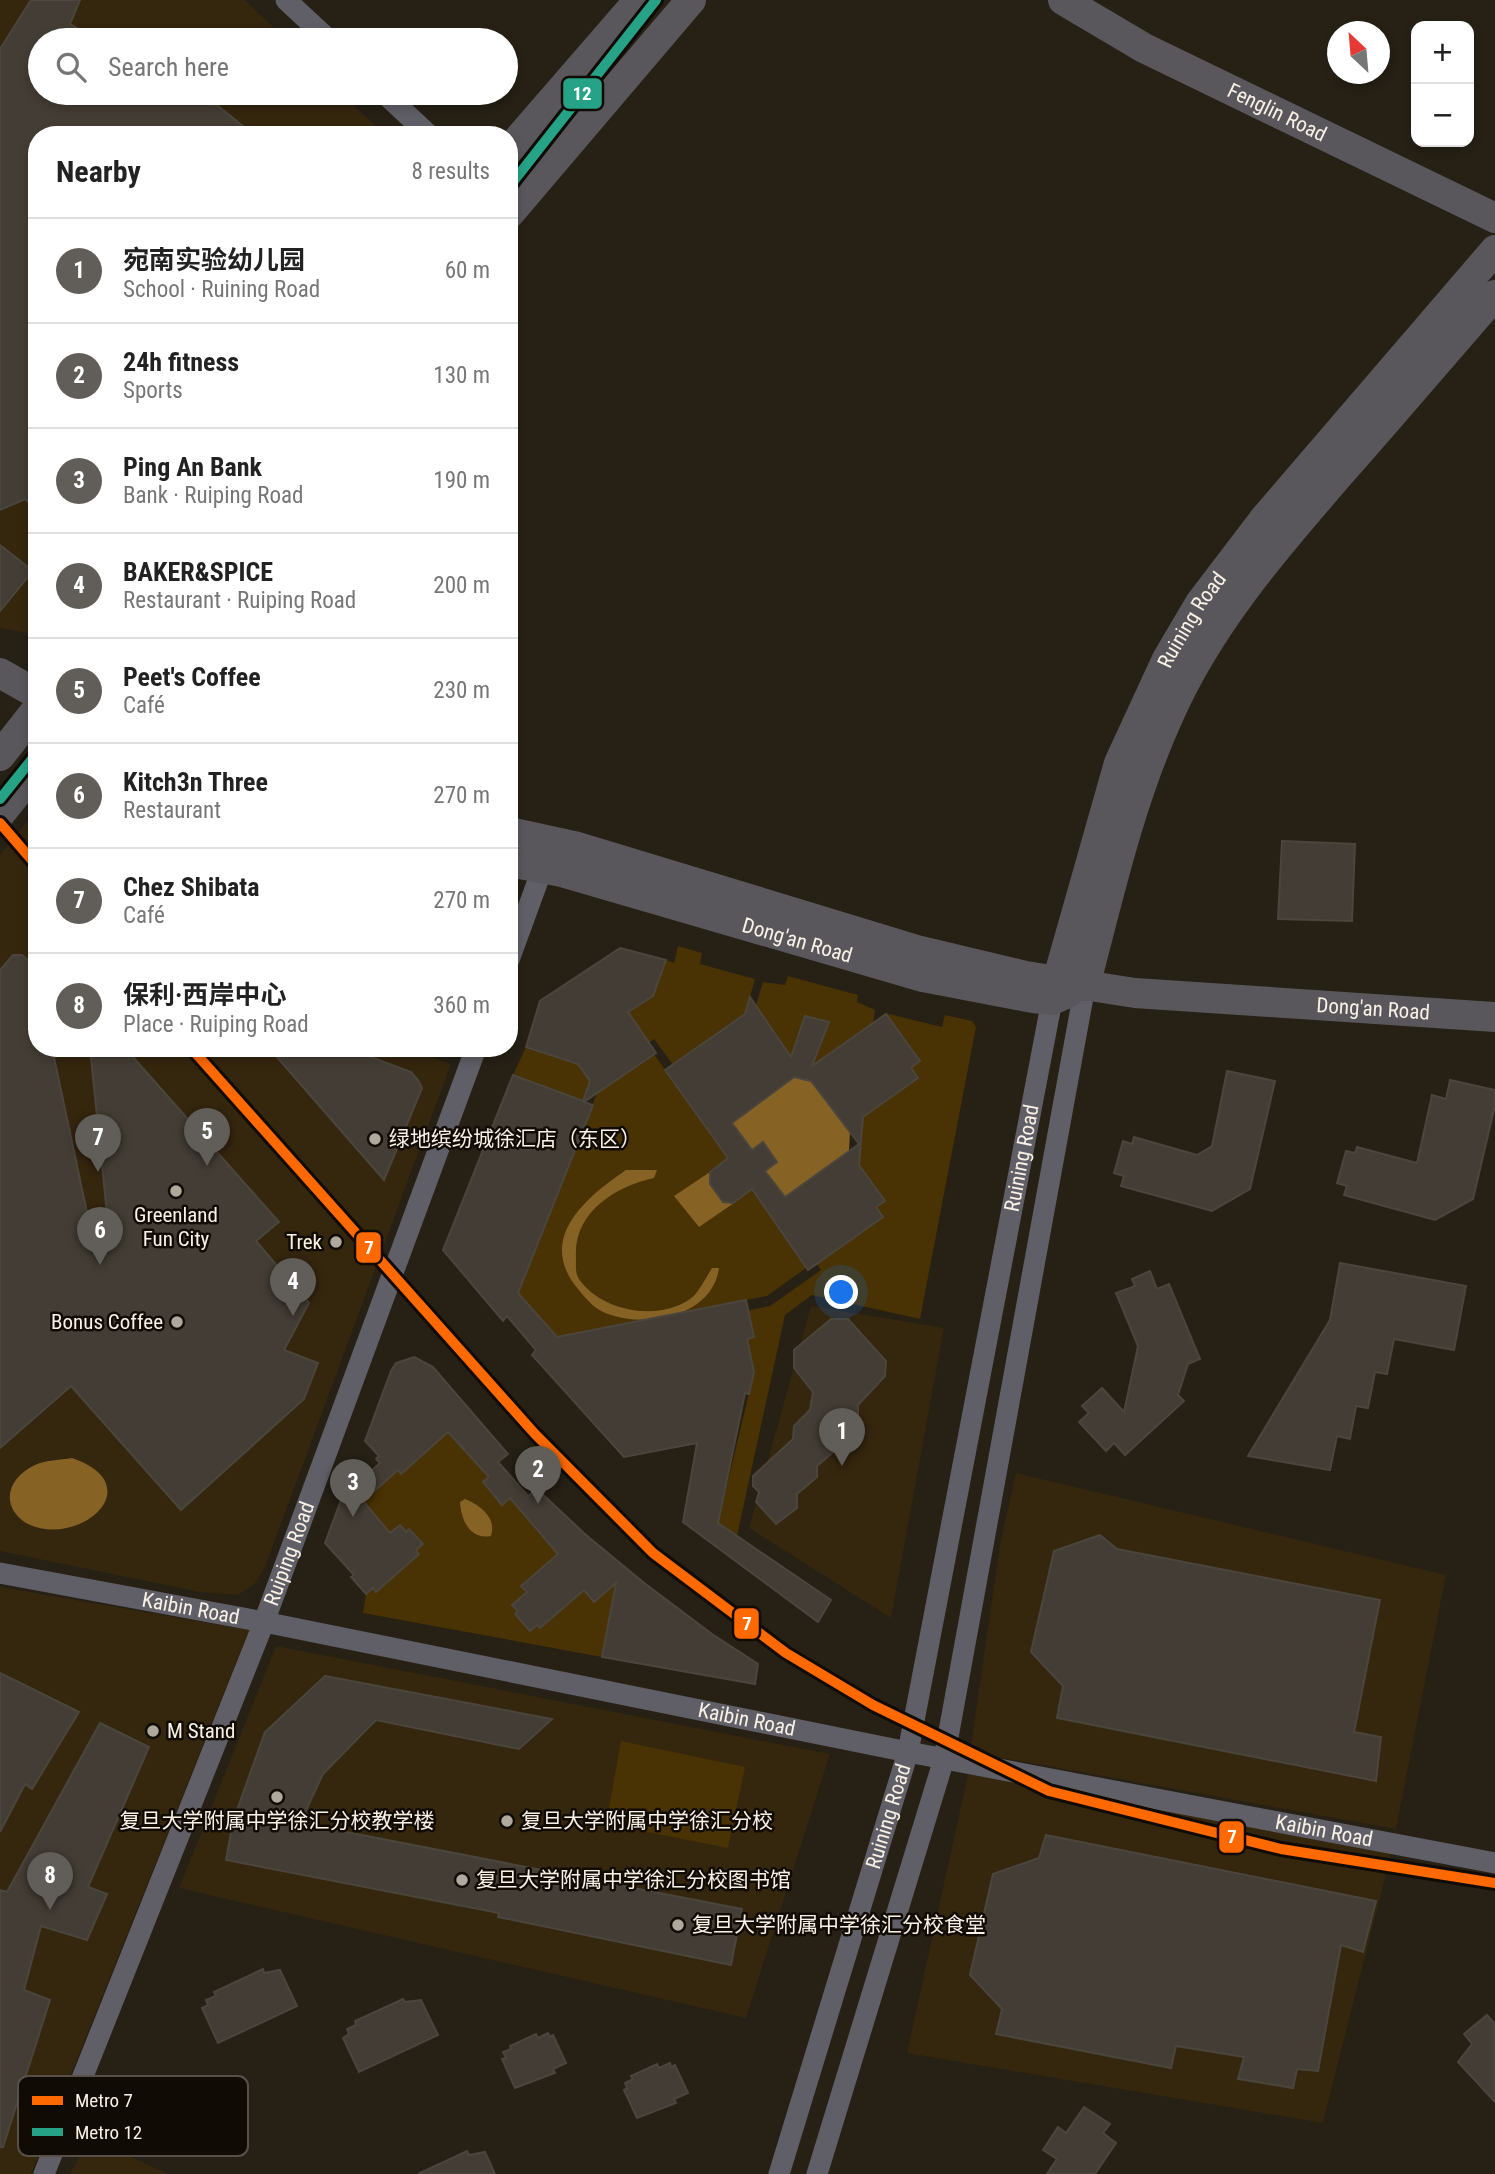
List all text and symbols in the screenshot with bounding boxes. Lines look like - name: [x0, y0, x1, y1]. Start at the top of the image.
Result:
- north arrow: [1327, 21, 1390, 84]
- map controls: [1411, 21, 1474, 147]
- button: +: [1411, 21, 1474, 84]
- search box: [28, 28, 518, 105]
- icon: search: [52, 48, 90, 86]
- text: Search here: [108, 52, 229, 82]
- line badge: 12: [562, 77, 603, 110]
- street label: Fenglin Road: [1224, 78, 1330, 147]
- text: 12: [572, 82, 592, 105]
- button: −: [1411, 84, 1474, 147]
- text: Nearby: [56, 154, 141, 189]
- text: 8 results: [412, 158, 490, 185]
- text: 宛南实验幼儿园: [123, 245, 305, 275]
- text: 1: [73, 257, 85, 284]
- text: 60 m: [445, 257, 490, 284]
- text: School · Ruining Road: [123, 276, 320, 303]
- text: 24h fitness: [123, 347, 239, 377]
- text: 2: [73, 362, 85, 389]
- text: 130 m: [433, 362, 490, 389]
- text: Sports: [123, 377, 183, 404]
- text: Ping An Bank: [123, 452, 262, 482]
- text: 3: [73, 467, 85, 494]
- text: 190 m: [433, 467, 490, 494]
- text: Bank · Ruiping Road: [123, 482, 303, 509]
- text: BAKER&SPICE: [123, 557, 273, 587]
- street label: Ruining Road: [1153, 568, 1231, 671]
- text: 4: [73, 572, 85, 599]
- text: 200 m: [433, 572, 490, 599]
- text: Restaurant · Ruiping Road: [123, 587, 356, 614]
- text: Peet's Coffee: [123, 662, 261, 692]
- text: 5: [73, 677, 85, 704]
- text: 230 m: [433, 677, 490, 704]
- text: Café: [123, 692, 165, 719]
- text: Kitch3n Three: [123, 767, 268, 797]
- text: 6: [73, 782, 85, 809]
- text: 270 m: [433, 782, 490, 809]
- text: Restaurant: [123, 797, 221, 824]
- text: Chez Shibata: [123, 872, 260, 902]
- text: 7: [73, 887, 85, 914]
- text: 270 m: [433, 887, 490, 914]
- text: Café: [123, 902, 165, 929]
- street label: Dong'an Road: [739, 913, 855, 968]
- text: 保利·西岸中心: [123, 980, 286, 1010]
- text: 8: [73, 992, 85, 1019]
- text: 360 m: [433, 992, 490, 1019]
- street label: Dong'an Road: [1316, 993, 1431, 1025]
- text: Place · Ruiping Road: [123, 1011, 309, 1038]
- street label: Ruining Road: [1000, 1102, 1044, 1214]
- pin: 5: [184, 1108, 230, 1166]
- pin: 7: [75, 1114, 121, 1172]
- place label: 绿地缤纷城徐汇店（东区）: [389, 1127, 641, 1151]
- marker: 绿地缤纷城徐汇店（东区）: [367, 1131, 383, 1147]
- marker: Greenland Fun City: [168, 1183, 184, 1199]
- place label: Greenland Fun City: [134, 1203, 218, 1251]
- pin: 6: [77, 1207, 123, 1265]
- place label: Trek: [286, 1230, 323, 1254]
- line badge: 7: [355, 1231, 382, 1264]
- marker: Trek: [328, 1234, 344, 1250]
- text: 7: [364, 1236, 374, 1259]
- pin: 4: [270, 1258, 316, 1316]
- your location: [824, 1275, 858, 1309]
- place label: Bonus Coffee: [51, 1310, 163, 1334]
- marker: Bonus Coffee: [169, 1314, 185, 1330]
- pin: 1: [819, 1408, 865, 1466]
- pin: 2: [515, 1446, 561, 1504]
- pin: 3: [330, 1459, 376, 1517]
- street label: Ruiping Road: [259, 1499, 319, 1609]
- street label: Kaibin Road: [140, 1588, 241, 1629]
- line badge: 7: [733, 1607, 760, 1640]
- text: 7: [742, 1612, 752, 1635]
- street label: Kaibin Road: [696, 1698, 798, 1741]
- place label: M Stand: [167, 1719, 235, 1743]
- marker: M Stand: [145, 1723, 161, 1739]
- street label: Ruining Road: [861, 1761, 916, 1872]
- marker: 复旦大学附属中学徐汇分校教学楼: [269, 1789, 285, 1805]
- place label: 复旦大学附属中学徐汇分校教学楼: [120, 1809, 435, 1833]
- place label: 复旦大学附属中学徐汇分校: [521, 1809, 773, 1833]
- street label: Kaibin Road: [1273, 1810, 1375, 1852]
- marker: 复旦大学附属中学徐汇分校: [499, 1813, 515, 1829]
- line badge: 7: [1218, 1820, 1245, 1854]
- text: 7: [1227, 1825, 1237, 1848]
- pin: 8: [27, 1852, 73, 1910]
- place label: 复旦大学附属中学徐汇分校图书馆: [476, 1868, 791, 1892]
- marker: 复旦大学附属中学徐汇分校图书馆: [454, 1872, 470, 1888]
- place label: 复旦大学附属中学徐汇分校食堂: [692, 1913, 986, 1937]
- marker: 复旦大学附属中学徐汇分校食堂: [670, 1917, 686, 1933]
- legend: [18, 2076, 248, 2156]
- text: Metro 7: [75, 2089, 133, 2112]
- text: Metro 12: [75, 2121, 142, 2144]

